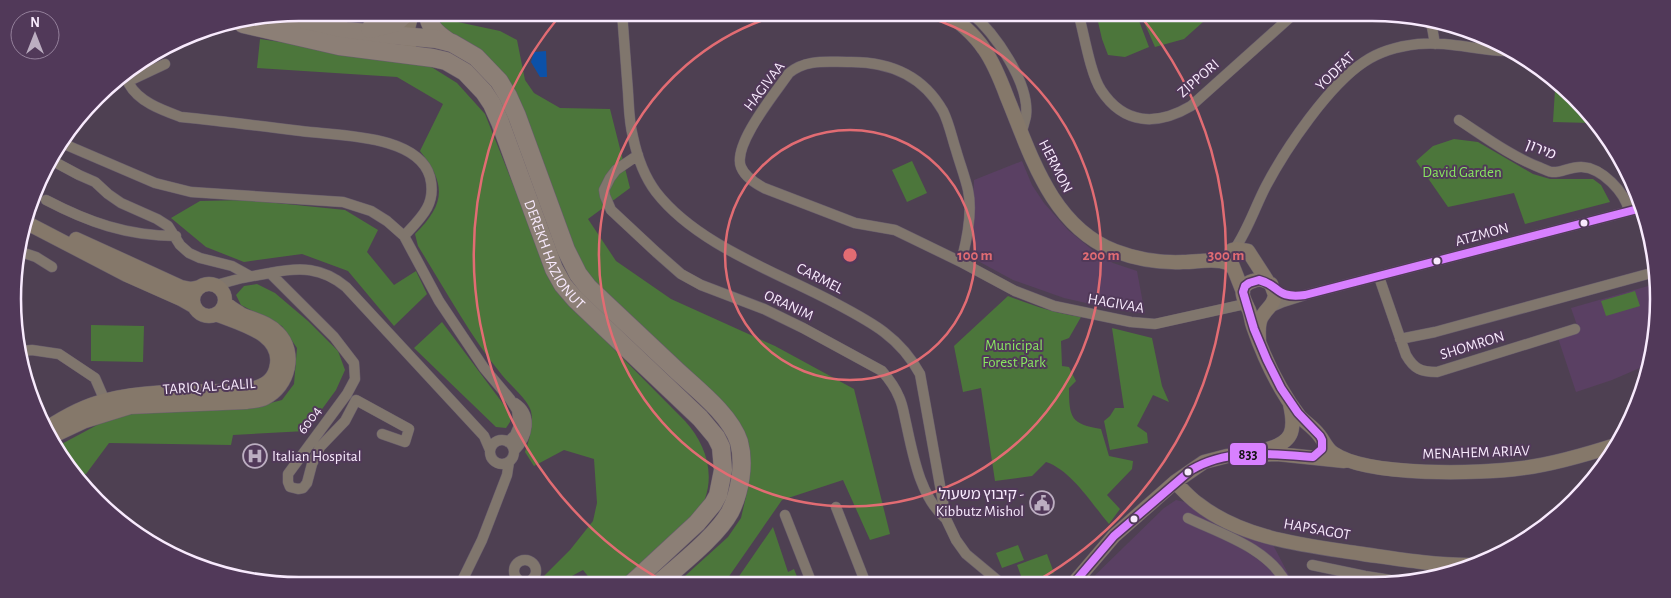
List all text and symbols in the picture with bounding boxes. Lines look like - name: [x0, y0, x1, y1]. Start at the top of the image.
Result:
- north arrow: [10, 10, 60, 60]
- text: N: [30, 16, 40, 30]
- street label: YODFAT: [1313, 49, 1358, 93]
- street label: ZIPPORI: [1175, 57, 1222, 100]
- street label: HAGIVAA: [741, 59, 788, 114]
- street label: HERMON: [1036, 137, 1075, 195]
- street label: מירון: [1523, 137, 1558, 162]
- park label: David Garden: [1422, 165, 1502, 180]
- street label: DEREKH HAZIONUT: [521, 198, 588, 313]
- unlabelled marker: [1579, 218, 1589, 228]
- street label: ATZMON: [1454, 220, 1511, 249]
- centre of rings: [841, 246, 859, 264]
- text: 100 m: [957, 248, 993, 263]
- text: 200 m: [1082, 248, 1120, 263]
- text: 300 m: [1208, 248, 1244, 263]
- unlabelled marker: [1432, 256, 1442, 266]
- street label: CARMEL: [794, 260, 846, 297]
- street label: ORANIM: [762, 288, 816, 323]
- street label: HAGIVAA: [1087, 291, 1146, 316]
- street label: SHOMRON: [1438, 329, 1506, 362]
- park label: Municipal Forest Park: [982, 338, 1046, 370]
- street label: TARIQ AL-GALIL: [162, 376, 257, 397]
- street label: 6004: [294, 404, 324, 437]
- line badge: 833: [1229, 442, 1267, 466]
- hospital icon: Italian Hospital: [242, 443, 268, 469]
- street label: MENAHEM ARIAV: [1422, 443, 1531, 462]
- text: 833: [1239, 448, 1257, 462]
- place label: Italian Hospital: [272, 449, 361, 464]
- unlabelled marker: [1183, 467, 1193, 477]
- place label: קיבוץ משעול - Kibbutz Mishol: [936, 487, 1024, 519]
- public building icon: קיבוץ משעול - Kibbutz Mishol: [1029, 490, 1055, 516]
- unlabelled marker: [1129, 514, 1139, 524]
- street label: HAPSAGOT: [1282, 516, 1352, 543]

